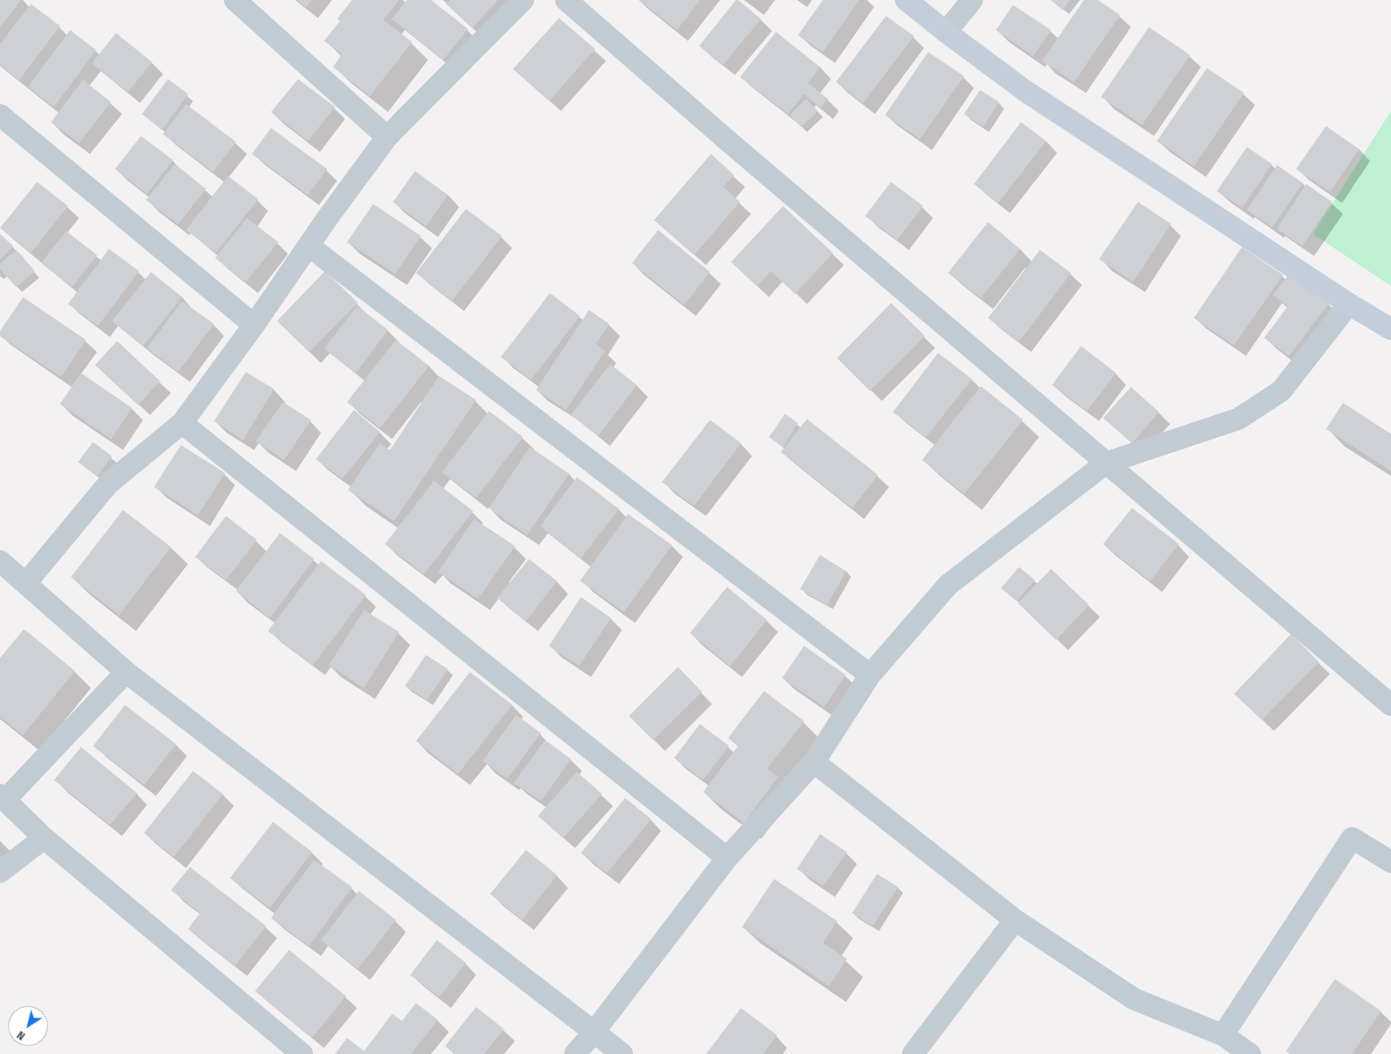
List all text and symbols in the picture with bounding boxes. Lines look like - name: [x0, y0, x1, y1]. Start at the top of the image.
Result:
- north arrow: [8, 1006, 48, 1046]
- text: N: [15, 1028, 28, 1043]

